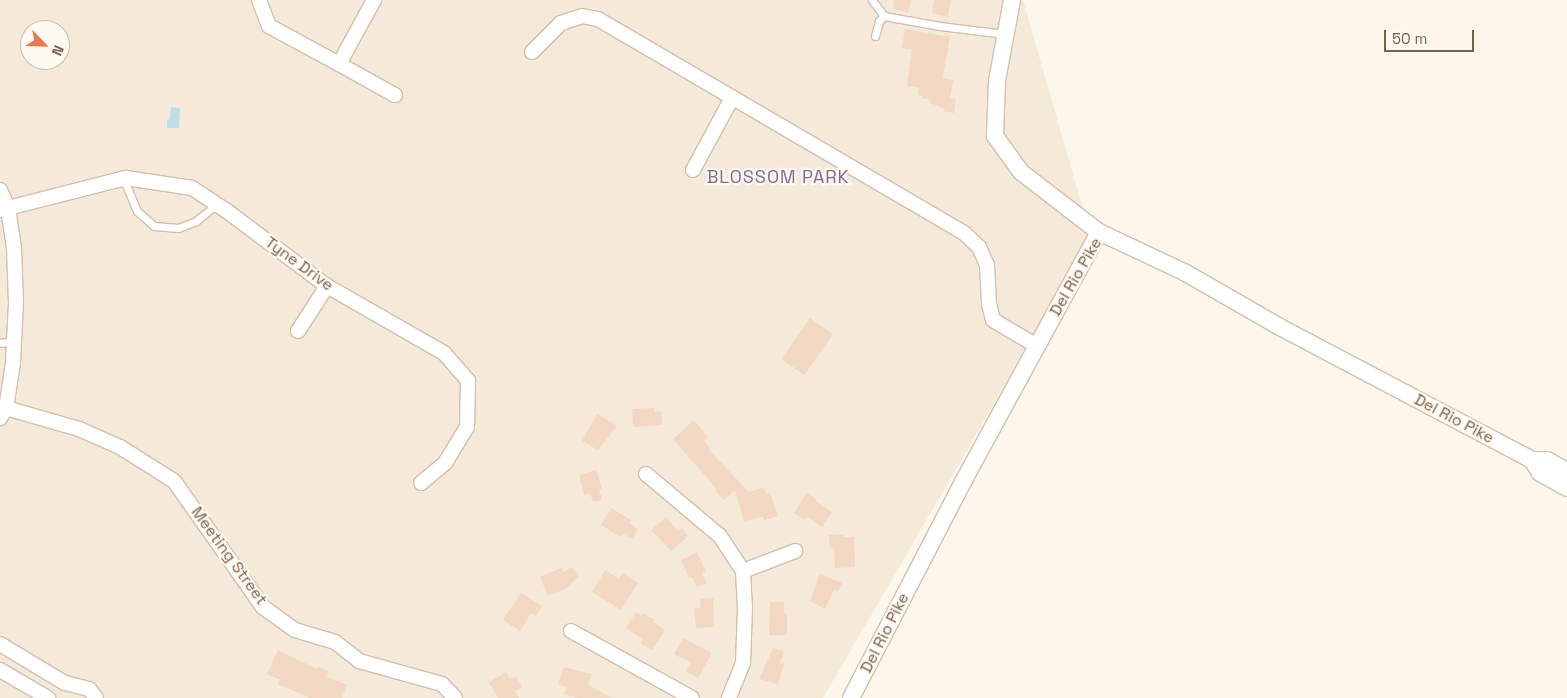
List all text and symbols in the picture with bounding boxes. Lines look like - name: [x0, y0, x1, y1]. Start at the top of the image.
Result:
- north arrow: [20, 20, 70, 70]
- scale bar: [1387, 20, 1477, 52]
- text: 50 m: [1392, 29, 1427, 48]
- text: N: [48, 43, 68, 59]
- district label: BLOSSOM PARK: [705, 166, 851, 188]
- street label: Tyne Drive: [261, 233, 337, 295]
- street label: Del Rio Pike: [1046, 234, 1106, 320]
- street label: Del Rio Pike: [1411, 390, 1497, 448]
- street label: Meeting Street: [187, 503, 271, 609]
- street label: Del Rio Pike: [857, 590, 913, 676]

